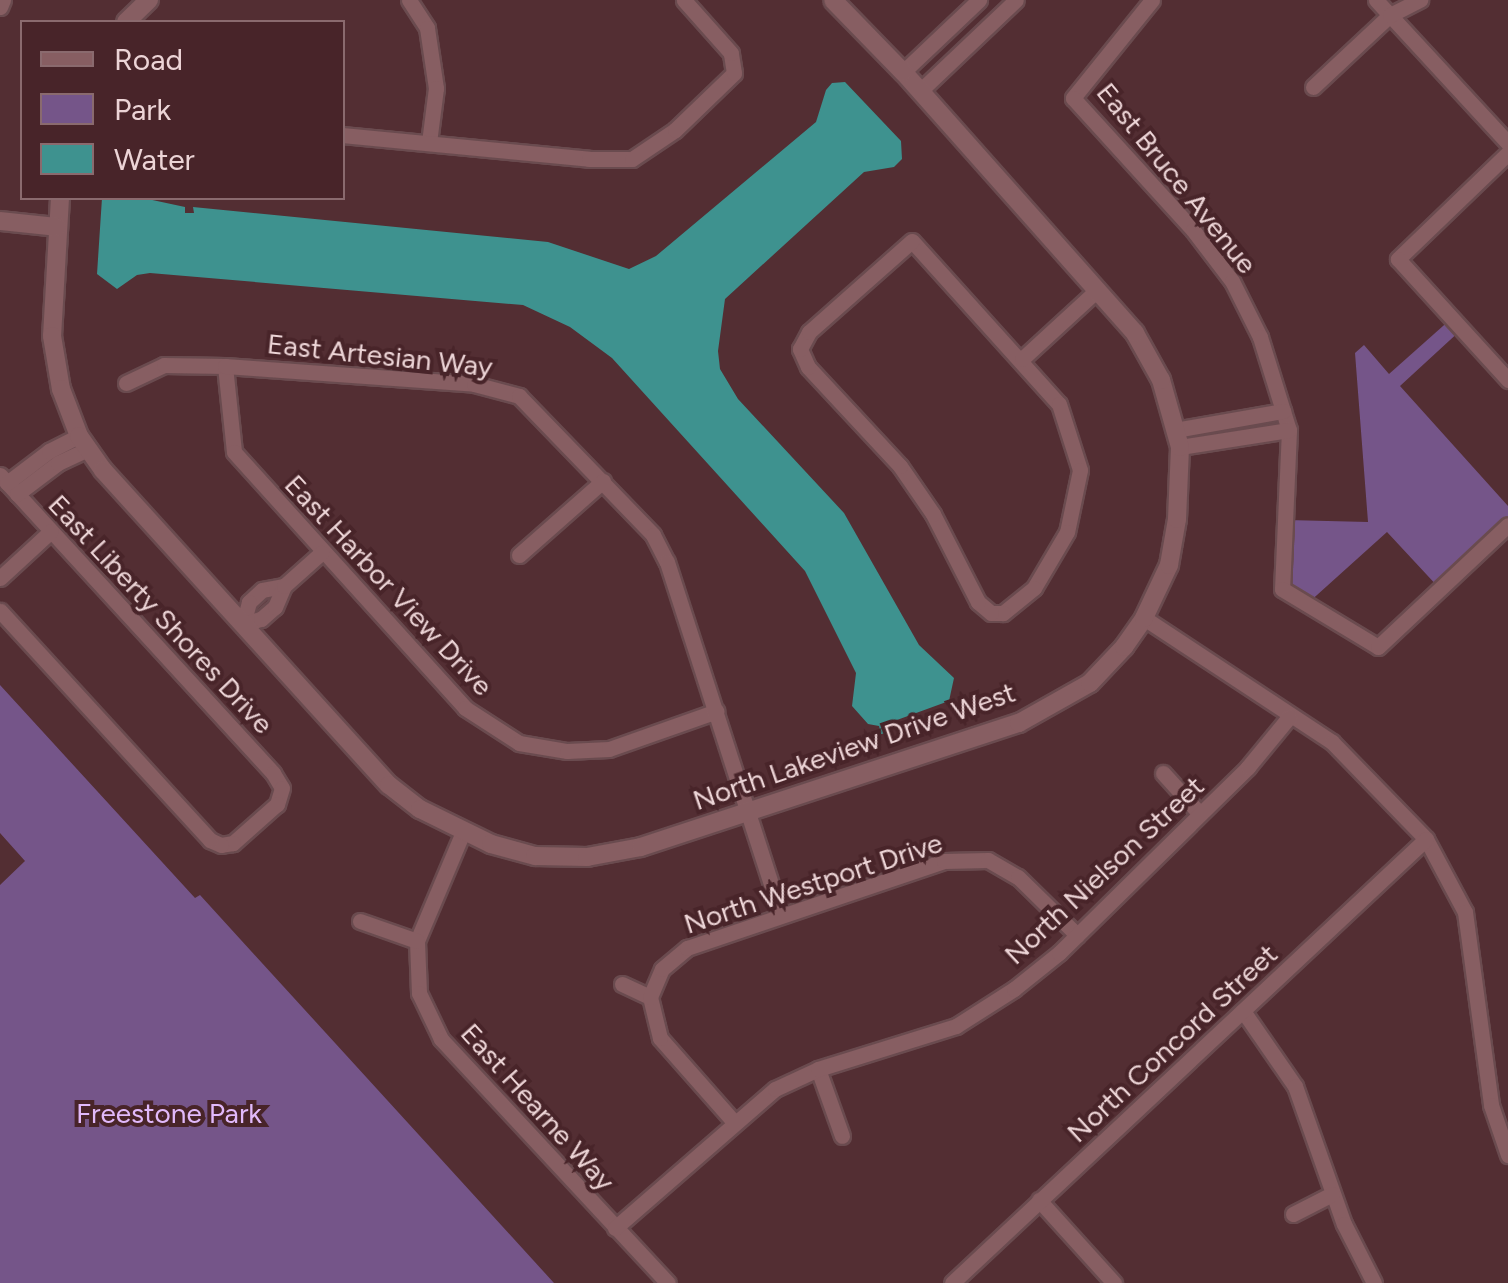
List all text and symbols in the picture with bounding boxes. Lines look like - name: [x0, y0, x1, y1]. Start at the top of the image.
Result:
- legend: [20, 20, 345, 200]
- text: Road: [114, 41, 183, 78]
- street label: East Bruce Avenue: [1090, 76, 1264, 280]
- text: Park: [114, 91, 171, 128]
- text: Water: [114, 141, 195, 178]
- street label: East Artesian Way: [266, 326, 494, 384]
- street label: East Harbor View Drive: [278, 468, 500, 702]
- street label: East Liberty Shores Drive: [42, 488, 280, 740]
- street label: North Lakeview Drive West: [688, 675, 1020, 817]
- street label: North Nielson Street: [997, 769, 1211, 971]
- street label: North Westport Drive: [680, 825, 946, 941]
- street label: North Concord Street: [1060, 937, 1284, 1149]
- street label: East Hearne Way: [454, 1016, 622, 1198]
- park label: Freestone Park: [76, 1096, 262, 1130]

